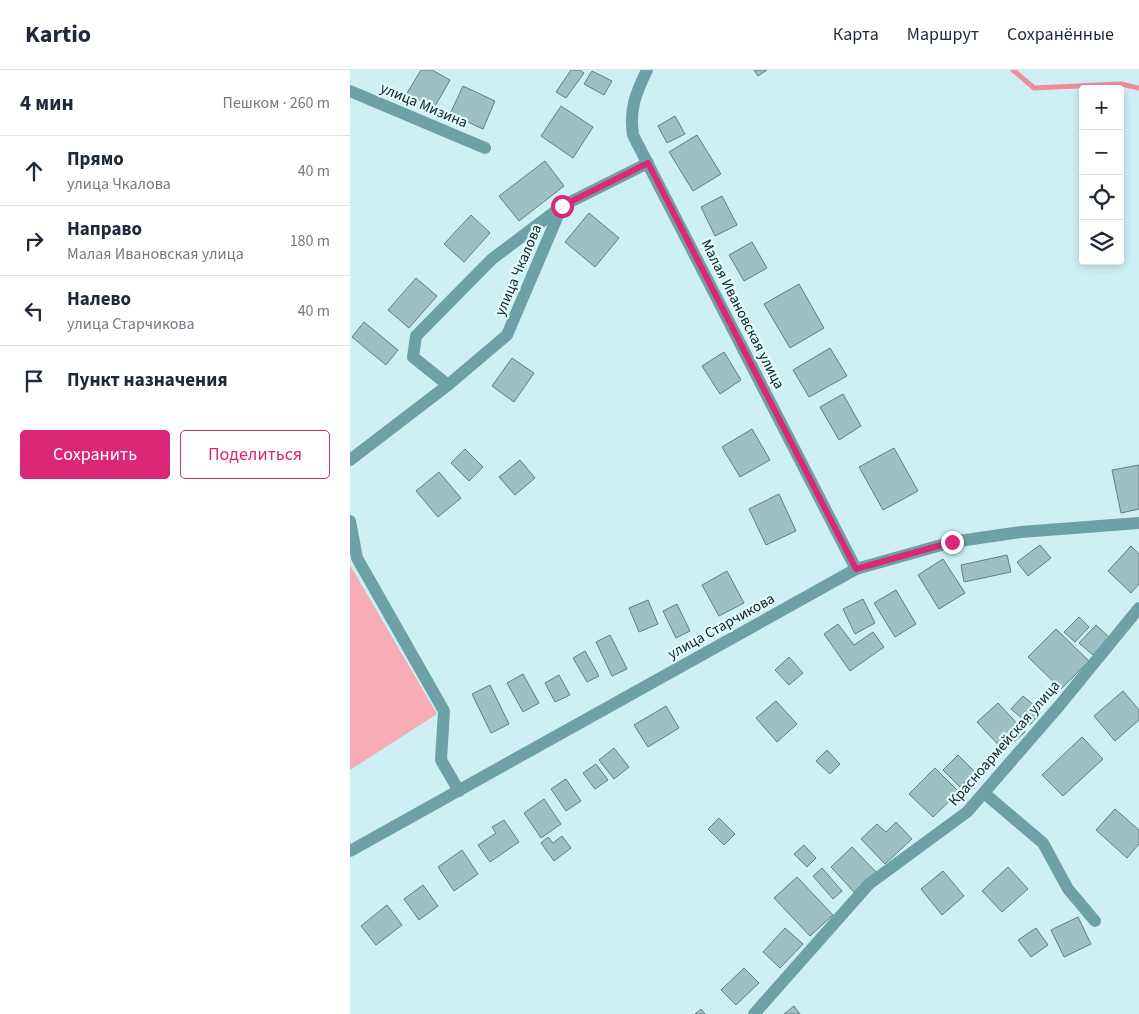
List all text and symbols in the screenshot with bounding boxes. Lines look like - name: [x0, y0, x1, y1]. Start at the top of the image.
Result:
- text: Kartio: [25, 17, 91, 52]
- text: Карта: [833, 22, 879, 47]
- text: Маршрут: [907, 22, 979, 47]
- text: Сохранённые: [1007, 22, 1114, 47]
- street label: улица Мизина: [377, 78, 471, 133]
- map controls: [1079, 85, 1124, 265]
- button: +: [1079, 85, 1124, 130]
- text: 4 мин: [20, 88, 74, 118]
- text: Пешком · 260 m: [223, 92, 330, 114]
- button: −: [1079, 130, 1124, 175]
- text: Прямо: [67, 146, 124, 173]
- icon: ahead: [20, 157, 48, 185]
- text: 40 m: [298, 160, 330, 182]
- text: улица Чкалова: [67, 173, 171, 195]
- button: locate: [1079, 175, 1124, 220]
- route start: [551, 195, 574, 218]
- text: Направо: [67, 216, 142, 243]
- button: layers: [1079, 220, 1124, 265]
- street label: улица Чкалова: [490, 221, 547, 319]
- icon: right: [20, 227, 48, 255]
- text: 180 m: [290, 230, 330, 252]
- street label: Малая Ивановская улица: [696, 236, 790, 393]
- text: Малая Ивановская улица: [67, 243, 244, 265]
- text: Налево: [67, 286, 131, 313]
- icon: left: [20, 297, 48, 325]
- text: 40 m: [298, 300, 330, 322]
- text: улица Старчикова: [67, 313, 195, 335]
- icon: arrive: [20, 367, 48, 395]
- text: Пункт назначения: [67, 367, 228, 394]
- button: Сохранить: [20, 430, 170, 479]
- button: Поделиться: [180, 430, 330, 479]
- route end: [941, 531, 964, 554]
- street label: улица Старчикова: [664, 588, 779, 665]
- street label: Красноармейская улица: [944, 676, 1065, 811]

